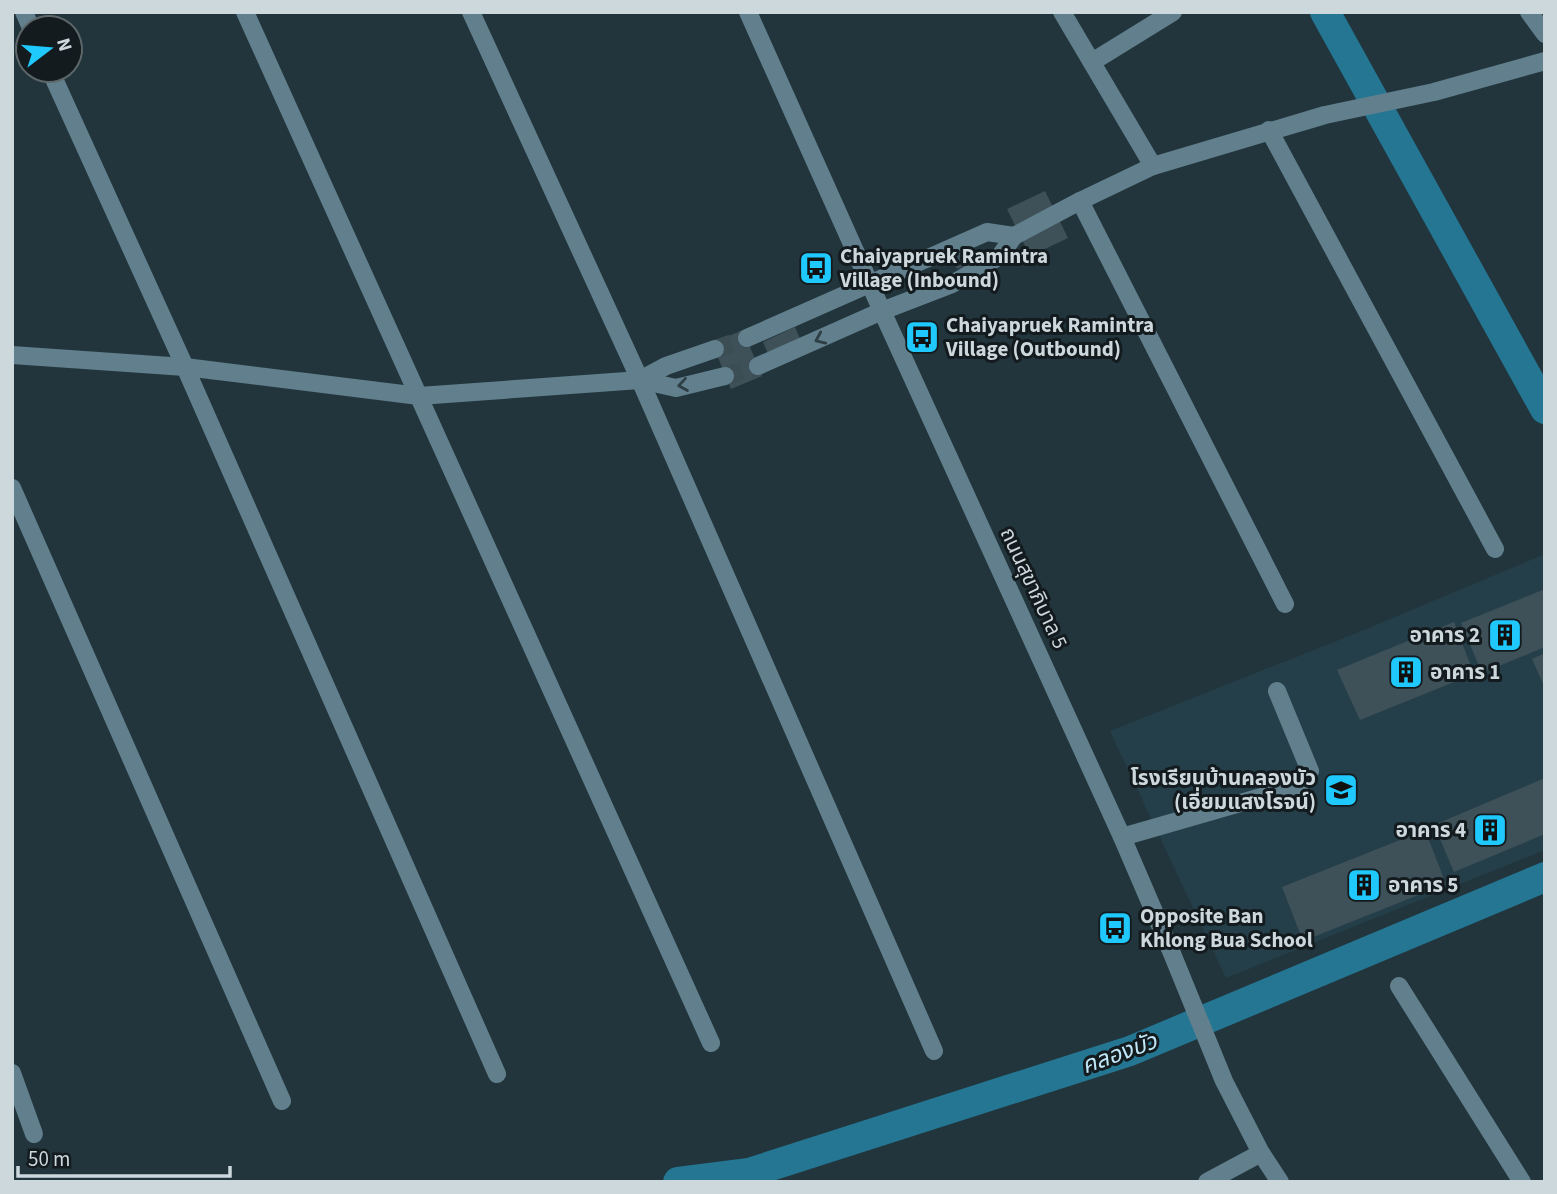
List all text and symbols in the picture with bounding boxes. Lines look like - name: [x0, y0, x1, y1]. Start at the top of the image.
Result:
- north arrow: [14, 14, 84, 84]
- text: N: [49, 35, 79, 55]
- place label: Chaiyapruek Ramintra Village (Inbound): [839, 241, 1048, 295]
- bus stop icon: Chaiyapruek Ramintra Village (Inbound): [797, 249, 835, 287]
- place label: Chaiyapruek Ramintra Village (Outbound): [945, 310, 1154, 364]
- bus stop icon: Chaiyapruek Ramintra Village (Outbound): [903, 318, 941, 356]
- one-way arrow: [815, 331, 827, 345]
- one-way arrow: [677, 377, 689, 392]
- street label: ถนนสุขาภิบาล 5: [993, 522, 1075, 654]
- building icon: อาคาร 2: [1486, 616, 1524, 654]
- place label: อาคาร 2: [1410, 620, 1480, 650]
- building icon: อาคาร 1: [1387, 653, 1425, 691]
- place label: อาคาร 1: [1430, 657, 1500, 687]
- place label: โรงเรียนบ้านคลองบัว (เอี่ยมแสงโรจน์): [1131, 763, 1316, 817]
- school or university icon: โรงเรียนบ้านคลองบัว (เอี่ยมแสงโรจน์): [1322, 771, 1360, 809]
- building icon: อาคาร 4: [1471, 811, 1509, 849]
- place label: อาคาร 4: [1396, 815, 1466, 845]
- building icon: อาคาร 5: [1345, 866, 1383, 904]
- place label: อาคาร 5: [1388, 870, 1458, 900]
- place label: Opposite Ban Khlong Bua School: [1140, 901, 1313, 955]
- bus stop icon: Opposite Ban Khlong Bua School: [1096, 909, 1134, 947]
- water label: คลองบัว: [1077, 1024, 1162, 1082]
- scale bar: [18, 1134, 229, 1178]
- text: 50 m: [28, 1144, 70, 1174]

